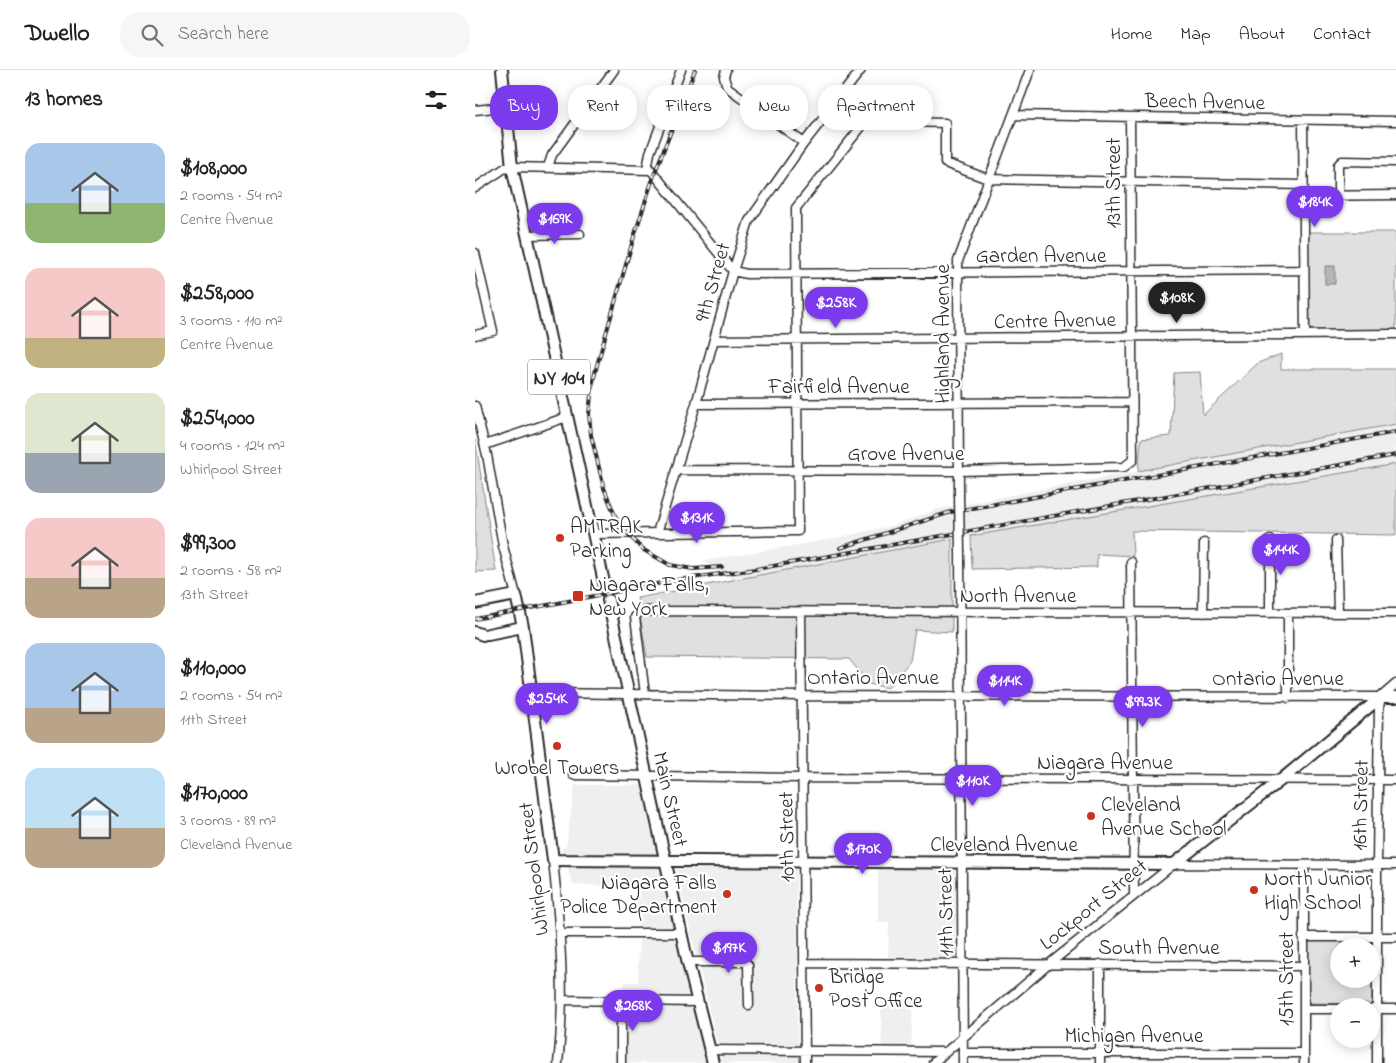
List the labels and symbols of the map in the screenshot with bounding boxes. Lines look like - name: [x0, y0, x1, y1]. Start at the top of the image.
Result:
- street label: Beech Avenue: [1144, 87, 1266, 119]
- street label: 13th Street: [1100, 138, 1130, 228]
- pin: $184K: [1280, 186, 1350, 228]
- pin: $169K: [520, 202, 590, 245]
- street label: 9th Street: [688, 239, 740, 326]
- street label: Garden Avenue: [976, 242, 1107, 272]
- street label: Highland Avenue: [929, 264, 961, 404]
- pin: $108K: [1142, 282, 1212, 324]
- pin: $258K: [801, 286, 871, 329]
- street label: Centre Avenue: [994, 306, 1117, 338]
- road number: NY 104: [528, 360, 590, 394]
- street label: Fairfield Avenue: [767, 373, 910, 403]
- street label: Grove Avenue: [848, 440, 965, 470]
- pin: $131K: [662, 502, 732, 544]
- place label: AMTRAK Parking: [570, 513, 643, 569]
- marker: AMTRAK Parking: [554, 532, 566, 544]
- pin: $144K: [1246, 534, 1316, 576]
- place label: Niagara Falls, New York: [589, 571, 709, 625]
- street label: North Avenue: [960, 582, 1077, 612]
- marker: Niagara Falls, New York: [571, 589, 585, 603]
- street label: Ontario Avenue: [807, 664, 939, 694]
- pin: $114K: [970, 664, 1040, 707]
- street label: Ontario Avenue: [1212, 665, 1344, 695]
- pin: $254K: [512, 682, 582, 725]
- pin: $99.3K: [1102, 686, 1184, 728]
- marker: Wrobel Towers: [551, 740, 563, 752]
- street label: Main Street: [644, 749, 695, 850]
- street label: Niagara Avenue: [1037, 749, 1174, 781]
- place label: Wrobel Towers: [495, 754, 619, 784]
- street label: 16th Street: [1346, 759, 1378, 851]
- pin: $110K: [938, 764, 1008, 807]
- street label: 10th Street: [772, 791, 804, 883]
- place label: Cleveland Avenue School: [1101, 791, 1227, 845]
- street label: Whirlpool Street: [512, 800, 558, 937]
- marker: Cleveland Avenue School: [1085, 810, 1097, 822]
- street label: Cleveland Avenue: [930, 831, 1078, 861]
- pin: $170K: [828, 832, 898, 875]
- street label: Lockport Street: [1034, 853, 1155, 959]
- place label: North Junior High School: [1264, 865, 1372, 921]
- street label: 11th Street: [931, 867, 963, 957]
- place label: Niagara Falls Police Department: [560, 869, 717, 923]
- marker: North Junior High School: [1248, 884, 1260, 896]
- marker: Niagara Falls Police Department: [721, 888, 733, 900]
- pin: $197K: [694, 932, 764, 974]
- street label: 15th Street: [1273, 932, 1303, 1026]
- street label: South Avenue: [1098, 934, 1220, 964]
- place label: Bridge Post Office: [828, 963, 923, 1017]
- marker: Bridge Post Office: [813, 982, 825, 994]
- pin: $268K: [598, 990, 668, 1032]
- street label: Michigan Avenue: [1065, 1022, 1204, 1054]

